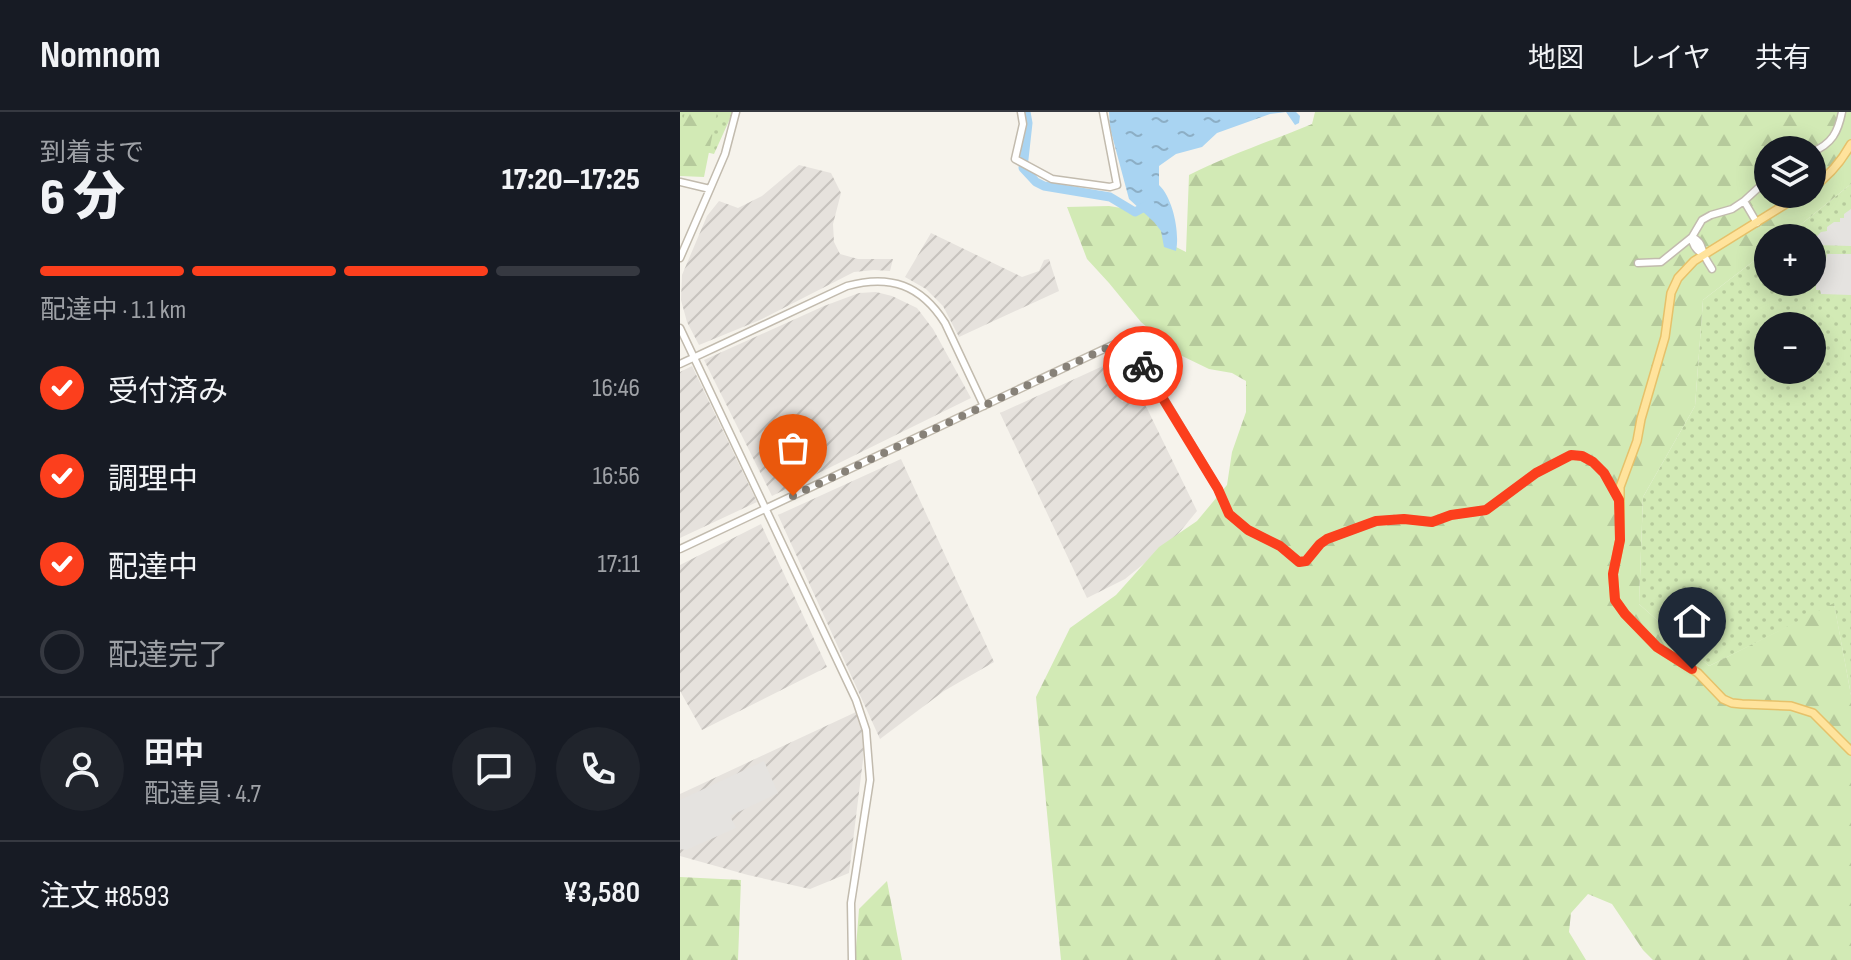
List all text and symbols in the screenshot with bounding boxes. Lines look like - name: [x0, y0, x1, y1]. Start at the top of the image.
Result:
- text: Nomnom: [40, 33, 161, 78]
- text: 地図: [1528, 42, 1584, 75]
- text: レイヤ: [1628, 42, 1711, 75]
- text: 共有: [1755, 42, 1811, 75]
- map controls: [1754, 136, 1826, 384]
- button: layers: [1754, 136, 1826, 208]
- text: 到着まで: [40, 138, 144, 169]
- text: 17:20–17:25: [502, 162, 640, 198]
- text: 6 分: [40, 167, 125, 230]
- button: +: [1754, 224, 1826, 296]
- text: 配達中 · 1.1 km: [40, 295, 186, 326]
- button: −: [1754, 312, 1826, 384]
- courier: [1103, 326, 1183, 406]
- icon: bike: [1121, 344, 1165, 388]
- icon: check: [40, 366, 84, 410]
- text: 16:46: [592, 373, 640, 404]
- text: 受付済み: [108, 374, 228, 410]
- pin: [759, 414, 827, 496]
- icon: bag: [771, 426, 815, 470]
- icon: check: [40, 454, 84, 498]
- text: 16:56: [593, 461, 640, 492]
- text: 調理中: [108, 462, 198, 498]
- icon: check: [40, 542, 84, 586]
- text: 17:11: [598, 549, 640, 580]
- text: 配達中: [108, 550, 198, 586]
- pin: [1658, 587, 1726, 669]
- icon: home: [1670, 599, 1714, 643]
- text: 配達完了: [108, 638, 228, 674]
- button: person: [40, 727, 124, 811]
- button: chat: [452, 727, 536, 811]
- button: phone: [556, 727, 640, 811]
- text: 田中: [144, 736, 204, 772]
- text: 配達員 · 4.7: [144, 779, 261, 810]
- text: ¥3,580: [563, 875, 640, 911]
- text: 注文 #8593: [40, 879, 169, 915]

